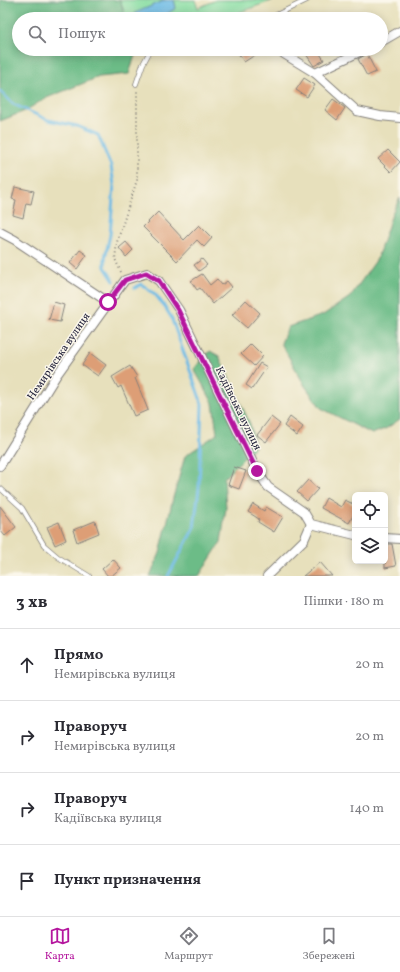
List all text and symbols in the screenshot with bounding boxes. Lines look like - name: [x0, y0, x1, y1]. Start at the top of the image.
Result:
- search box: [12, 12, 388, 56]
- icon: search: [26, 23, 48, 45]
- text: Пошук: [58, 24, 106, 45]
- route start: [99, 293, 117, 311]
- street label: Немирівська вулиця: [24, 310, 94, 404]
- street label: Кадіївська вулиця: [211, 364, 264, 453]
- route end: [248, 462, 266, 480]
- map controls: [352, 492, 388, 564]
- button: locate: [352, 492, 388, 528]
- button: layers: [352, 528, 388, 564]
- text: 3 хв: [16, 591, 47, 614]
- text: Пішки · 180 m: [303, 593, 384, 611]
- text: Прямо: [54, 645, 103, 666]
- icon: ahead: [16, 654, 38, 676]
- text: 20 m: [355, 656, 384, 674]
- text: Немирівська вулиця: [54, 666, 175, 684]
- text: Праворуч: [54, 717, 127, 738]
- icon: right: [16, 726, 38, 748]
- text: 20 m: [355, 728, 384, 746]
- text: Немирівська вулиця: [54, 738, 175, 756]
- text: Праворуч: [54, 789, 127, 810]
- icon: right: [16, 798, 38, 820]
- text: 140 m: [350, 800, 384, 818]
- text: Кадіївська вулиця: [54, 810, 162, 828]
- icon: arrive: [16, 870, 38, 892]
- text: Пункт призначення: [54, 870, 201, 891]
- tab: Карта: [45, 925, 75, 964]
- tab: Маршрут: [164, 925, 213, 964]
- tab: Збережені: [303, 925, 355, 964]

